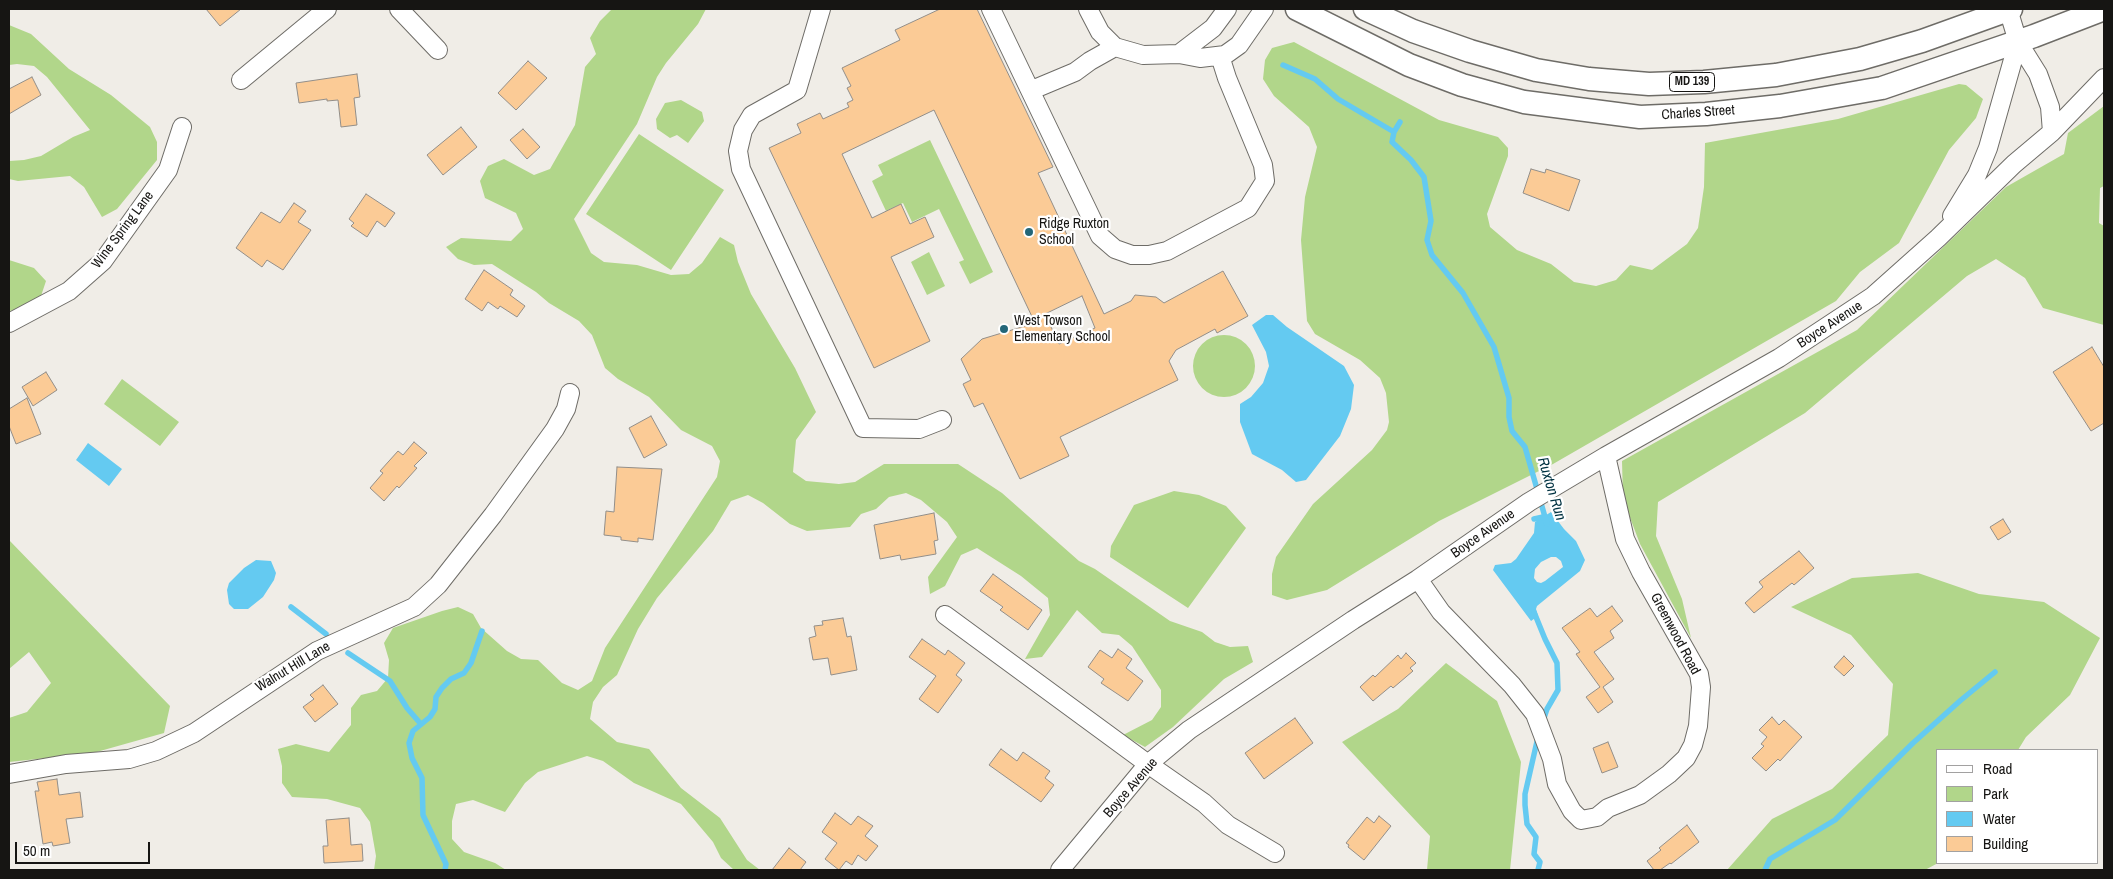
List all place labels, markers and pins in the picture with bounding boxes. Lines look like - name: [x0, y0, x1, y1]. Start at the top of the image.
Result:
- place label: Ridge Ruxton School: [1039, 216, 1109, 248]
- marker: Ridge Ruxton School: [1023, 226, 1035, 238]
- place label: West Towson Elementary School: [1014, 313, 1110, 346]
- marker: West Towson Elementary School: [998, 323, 1010, 335]

